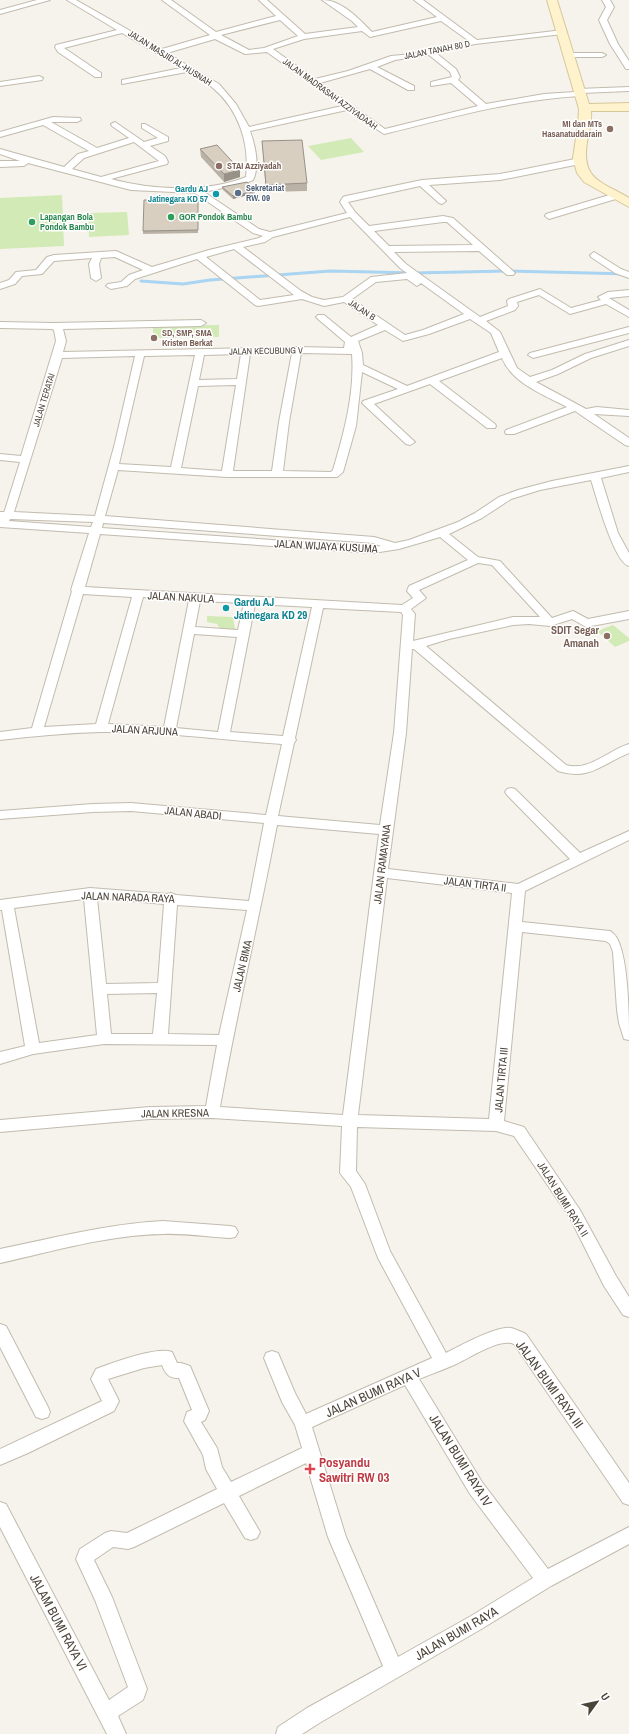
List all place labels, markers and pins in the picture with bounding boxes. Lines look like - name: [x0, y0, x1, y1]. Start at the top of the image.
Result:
- place label: MI dan MTs Hasanatuddarain: [542, 118, 602, 140]
- marker: MI dan MTs Hasanatuddarain: [605, 124, 615, 134]
- place label: STAI Azziyadah: [227, 160, 282, 172]
- marker: STAI Azziyadah: [214, 161, 224, 171]
- place label: Sekretariat RW. 09: [246, 182, 285, 204]
- place label: Gardu AJ Jatinegara KD 57: [148, 183, 208, 205]
- marker: Sekretariat RW. 09: [233, 188, 243, 198]
- marker: Gardu AJ Jatinegara KD 57: [211, 189, 221, 199]
- place label: Lapangan Bola Pondok Bambu: [40, 211, 95, 233]
- place label: GOR Pondok Bambu: [179, 211, 252, 223]
- marker: GOR Pondok Bambu: [166, 212, 176, 222]
- marker: Lapangan Bola Pondok Bambu: [27, 217, 37, 227]
- place label: SD, SMP, SMA Kristen Berkat: [162, 327, 213, 349]
- marker: SD, SMP, SMA Kristen Berkat: [149, 333, 159, 343]
- place label: Gardu AJ Jatinegara KD 29: [234, 595, 307, 622]
- marker: Gardu AJ Jatinegara KD 29: [221, 603, 231, 613]
- place label: SDIT Segar Amanah: [551, 623, 599, 650]
- marker: SDIT Segar Amanah: [602, 631, 612, 641]
- place label: Posyandu Sawitri RW 03: [319, 1454, 389, 1486]
- marker: Posyandu Sawitri RW 03: [304, 1463, 316, 1475]

